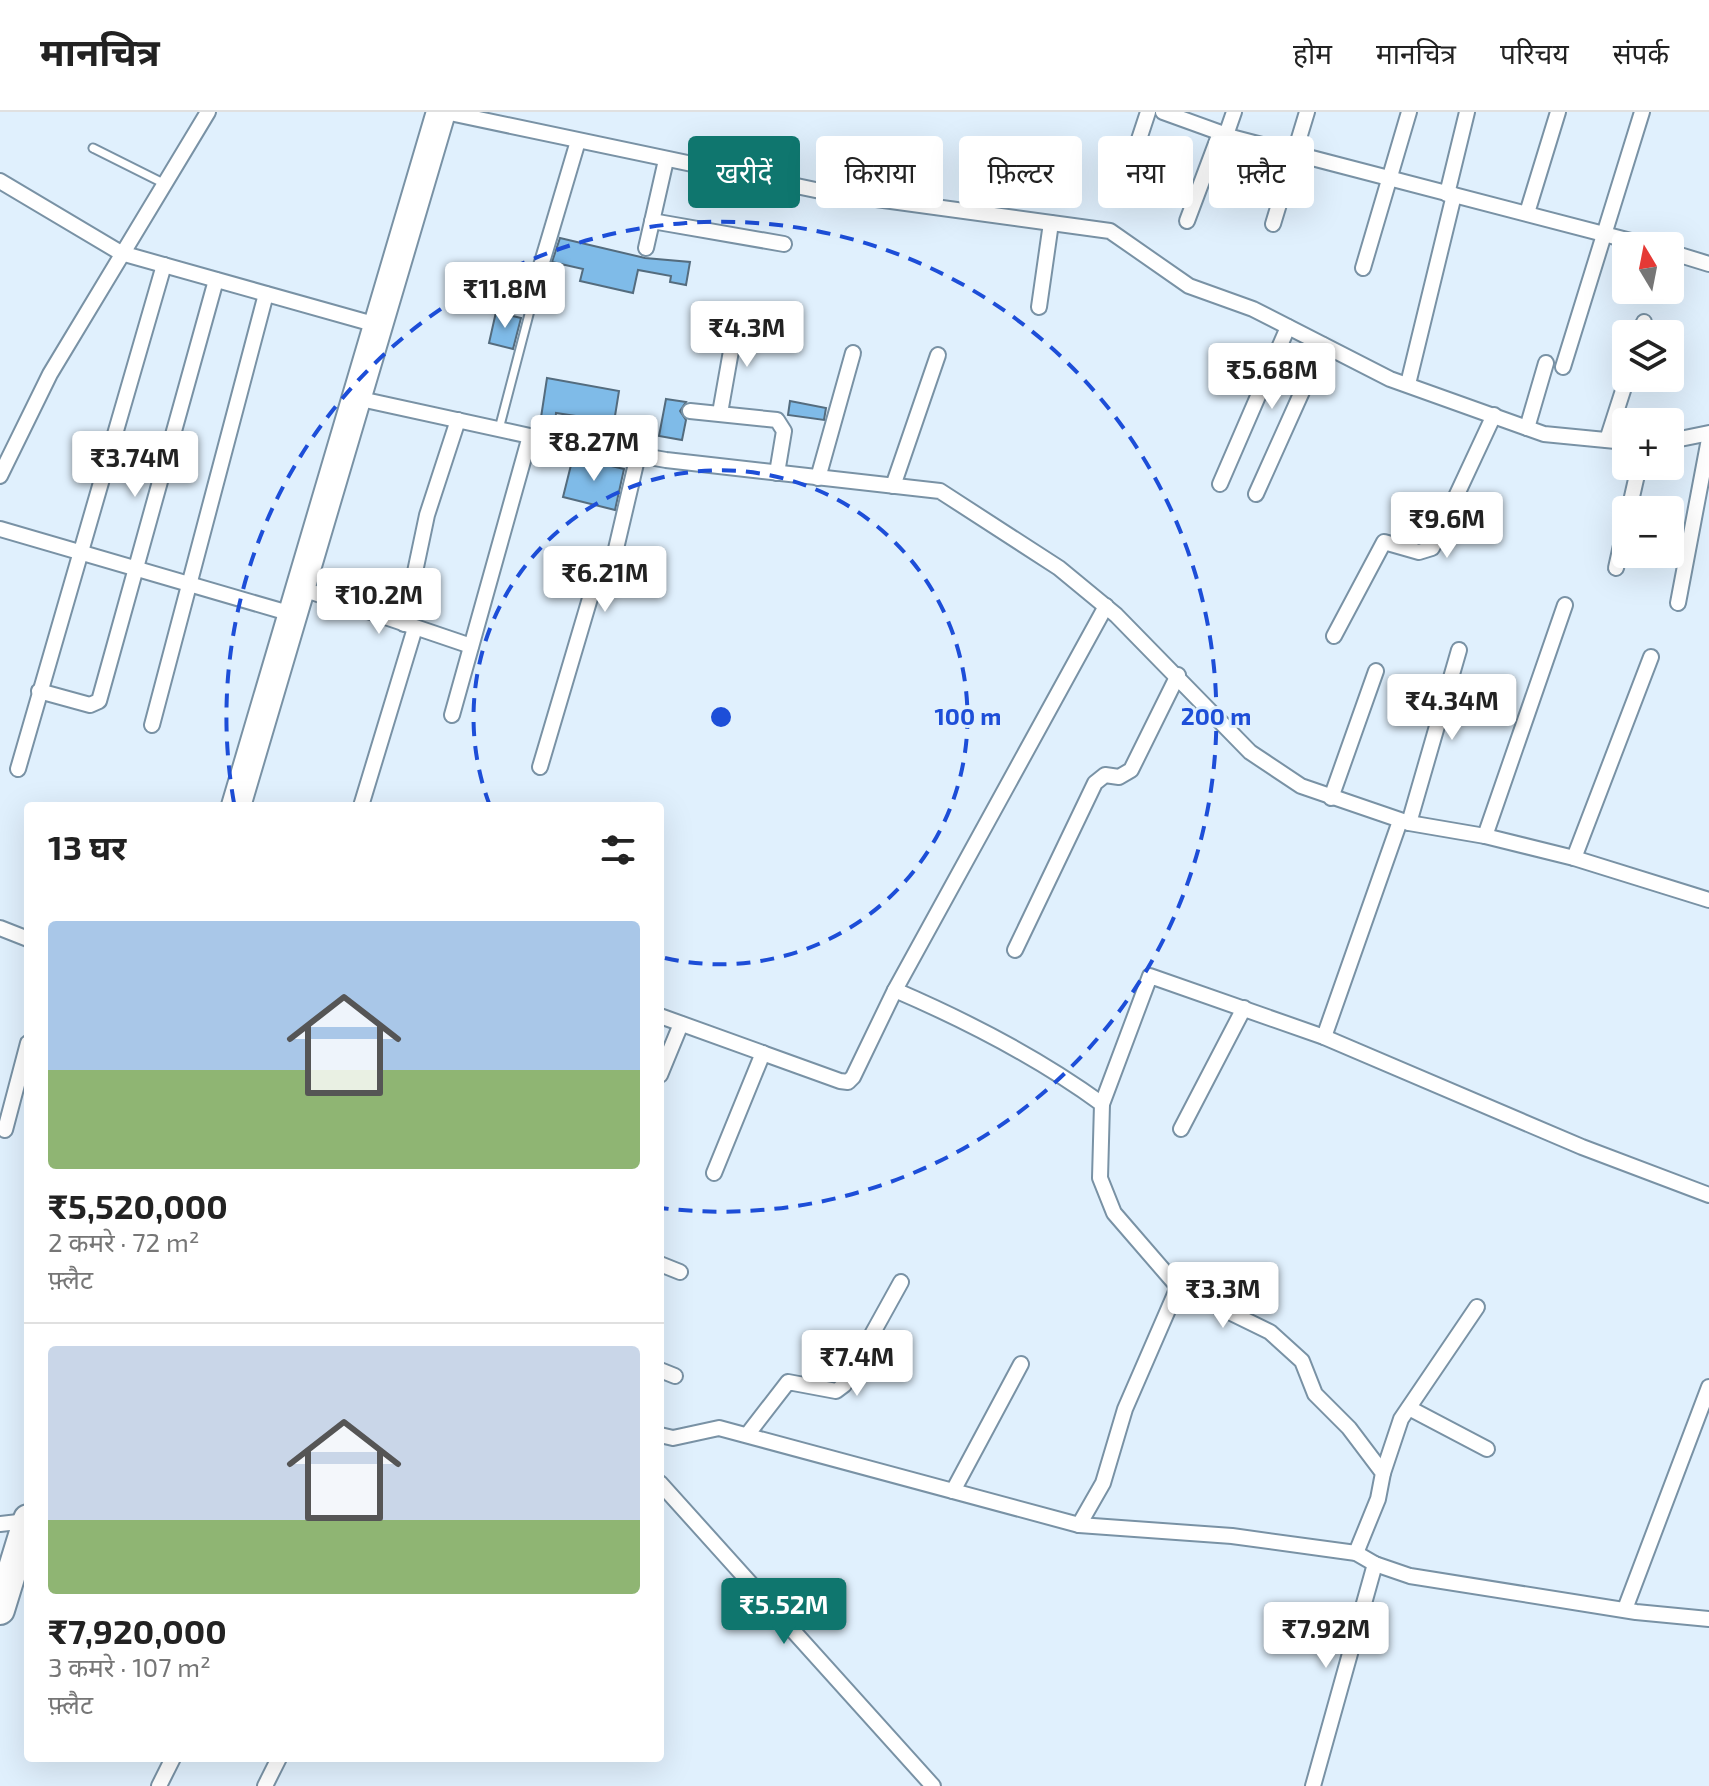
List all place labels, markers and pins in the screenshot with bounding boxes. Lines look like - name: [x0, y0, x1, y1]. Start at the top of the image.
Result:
- pin: ₹11.8M: [440, 262, 570, 330]
- pin: ₹4.3M: [691, 301, 803, 369]
- pin: ₹5.68M: [1207, 343, 1337, 411]
- pin: ₹8.27M: [529, 415, 659, 483]
- pin: ₹3.74M: [70, 431, 200, 499]
- pin: ₹9.6M: [1391, 492, 1503, 560]
- pin: ₹6.21M: [540, 546, 670, 614]
- pin: ₹10.2M: [314, 568, 444, 636]
- pin: ₹4.34M: [1387, 674, 1517, 742]
- centre of rings: [707, 703, 735, 731]
- pin: ₹3.3M: [1167, 1262, 1279, 1330]
- pin: ₹7.4M: [801, 1330, 913, 1398]
- pin: ₹5.52M: [719, 1578, 849, 1646]
- pin: ₹7.92M: [1261, 1602, 1391, 1670]

